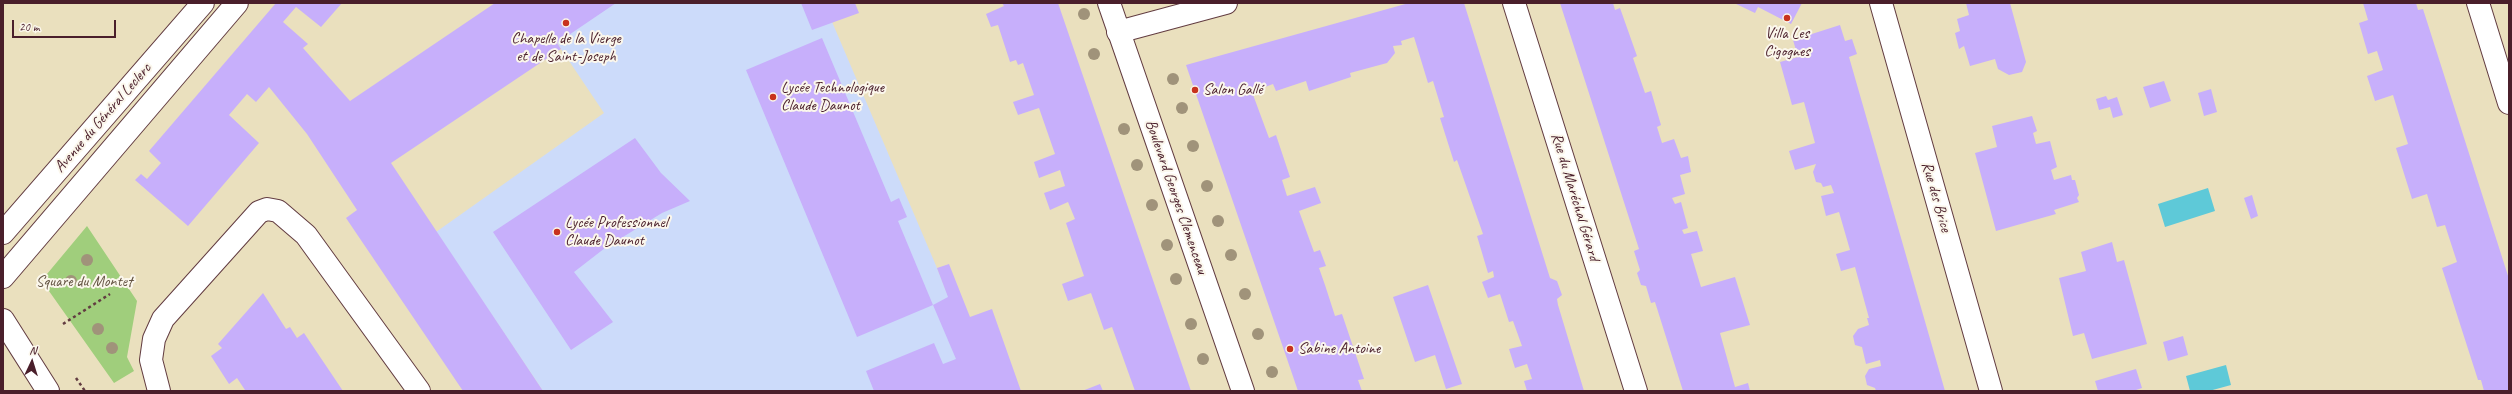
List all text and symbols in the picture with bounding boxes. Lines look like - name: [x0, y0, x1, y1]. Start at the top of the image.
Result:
- scale bar: [14, 12, 118, 38]
- marker: Villa Les Cigognes: [1782, 13, 1792, 23]
- marker: Chapelle de la Vierge et de Saint-Joseph: [561, 18, 571, 28]
- text: 20 m: [19, 19, 39, 35]
- place label: Villa Les Cigognes: [1764, 24, 1810, 62]
- place label: Chapelle de la Vierge et de Saint-Joseph: [511, 29, 621, 67]
- street label: Avenue du Général Leclerc: [50, 60, 156, 176]
- place label: Lycée Technologique Claude Daunot: [781, 78, 884, 116]
- place label: Salon Gallé: [1203, 80, 1262, 100]
- marker: Salon Gallé: [1190, 85, 1200, 95]
- marker: Lycée Technologique Claude Daunot: [768, 92, 778, 102]
- street label: Boulevard Georges Clemenceau: [1141, 117, 1211, 277]
- street label: Rue du Maréchal Gérard: [1546, 131, 1604, 263]
- street label: Rue des Brice: [1917, 160, 1955, 234]
- place label: Lycée Professionnel Claude Daunot: [565, 213, 667, 251]
- marker: Lycée Professionnel Claude Daunot: [552, 227, 562, 237]
- park label: Square du Montet: [36, 272, 132, 292]
- place label: Sabine Antoine: [1298, 339, 1380, 359]
- north arrow: [12, 342, 52, 382]
- text: N: [29, 343, 37, 357]
- marker: Sabine Antoine: [1285, 344, 1295, 354]

